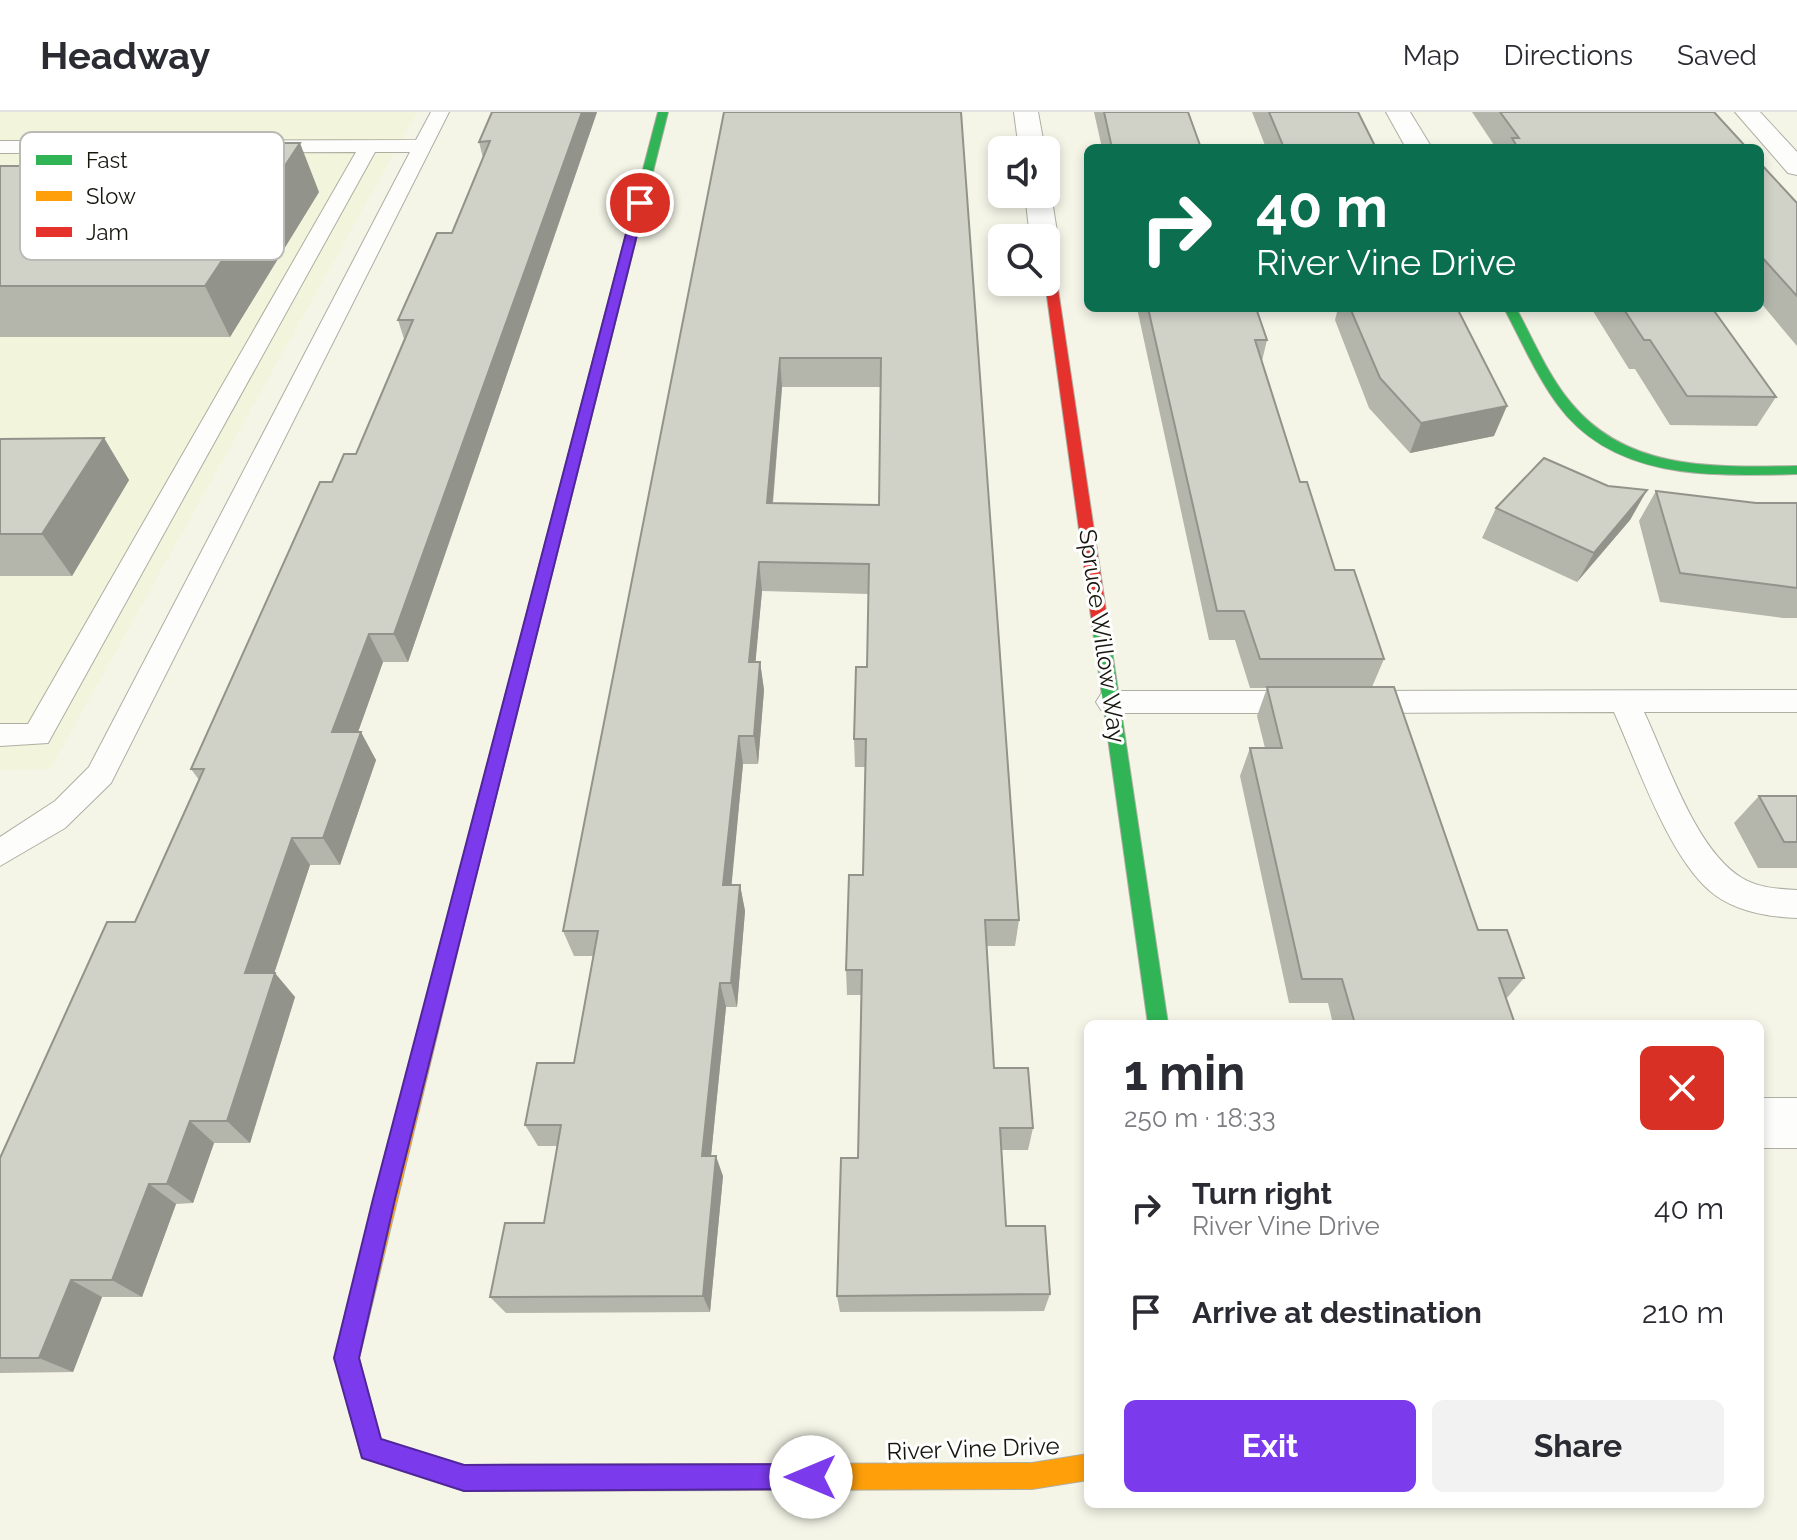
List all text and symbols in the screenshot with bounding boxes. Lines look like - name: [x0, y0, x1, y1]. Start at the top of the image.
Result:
- text: Headway: [40, 33, 210, 78]
- text: Map: [1403, 39, 1460, 72]
- text: Directions: [1504, 39, 1633, 72]
- text: Saved: [1677, 39, 1757, 72]
- legend: [20, 132, 284, 260]
- map controls: [988, 136, 1060, 296]
- button: sound: [988, 136, 1060, 208]
- text: Fast: [86, 147, 128, 173]
- pin: [606, 169, 674, 237]
- text: 40 m: [1256, 174, 1388, 240]
- icon: right: [1124, 176, 1228, 280]
- icon: arrive: [618, 181, 662, 225]
- text: Slow: [86, 183, 136, 209]
- text: Jam: [86, 219, 129, 245]
- button: search: [988, 224, 1060, 296]
- text: River Vine Drive: [1256, 241, 1516, 283]
- street label: Spruce Willow Way: [1073, 527, 1132, 745]
- text: 1 min: [1124, 1045, 1245, 1101]
- button: close: [1640, 1046, 1724, 1130]
- text: 250 m · 18:33: [1124, 1103, 1276, 1133]
- text: Turn right: [1192, 1176, 1332, 1211]
- icon: right: [1124, 1186, 1168, 1230]
- text: 40 m: [1654, 1191, 1724, 1226]
- text: River Vine Drive: [1192, 1211, 1380, 1241]
- icon: arrive: [1124, 1290, 1168, 1334]
- text: Arrive at destination: [1192, 1295, 1482, 1330]
- text: 210 m: [1642, 1295, 1724, 1330]
- button: Exit: [1124, 1400, 1416, 1492]
- button: Share: [1432, 1400, 1724, 1492]
- street label: River Vine Drive: [886, 1431, 1060, 1466]
- position arrow: [769, 1435, 853, 1519]

